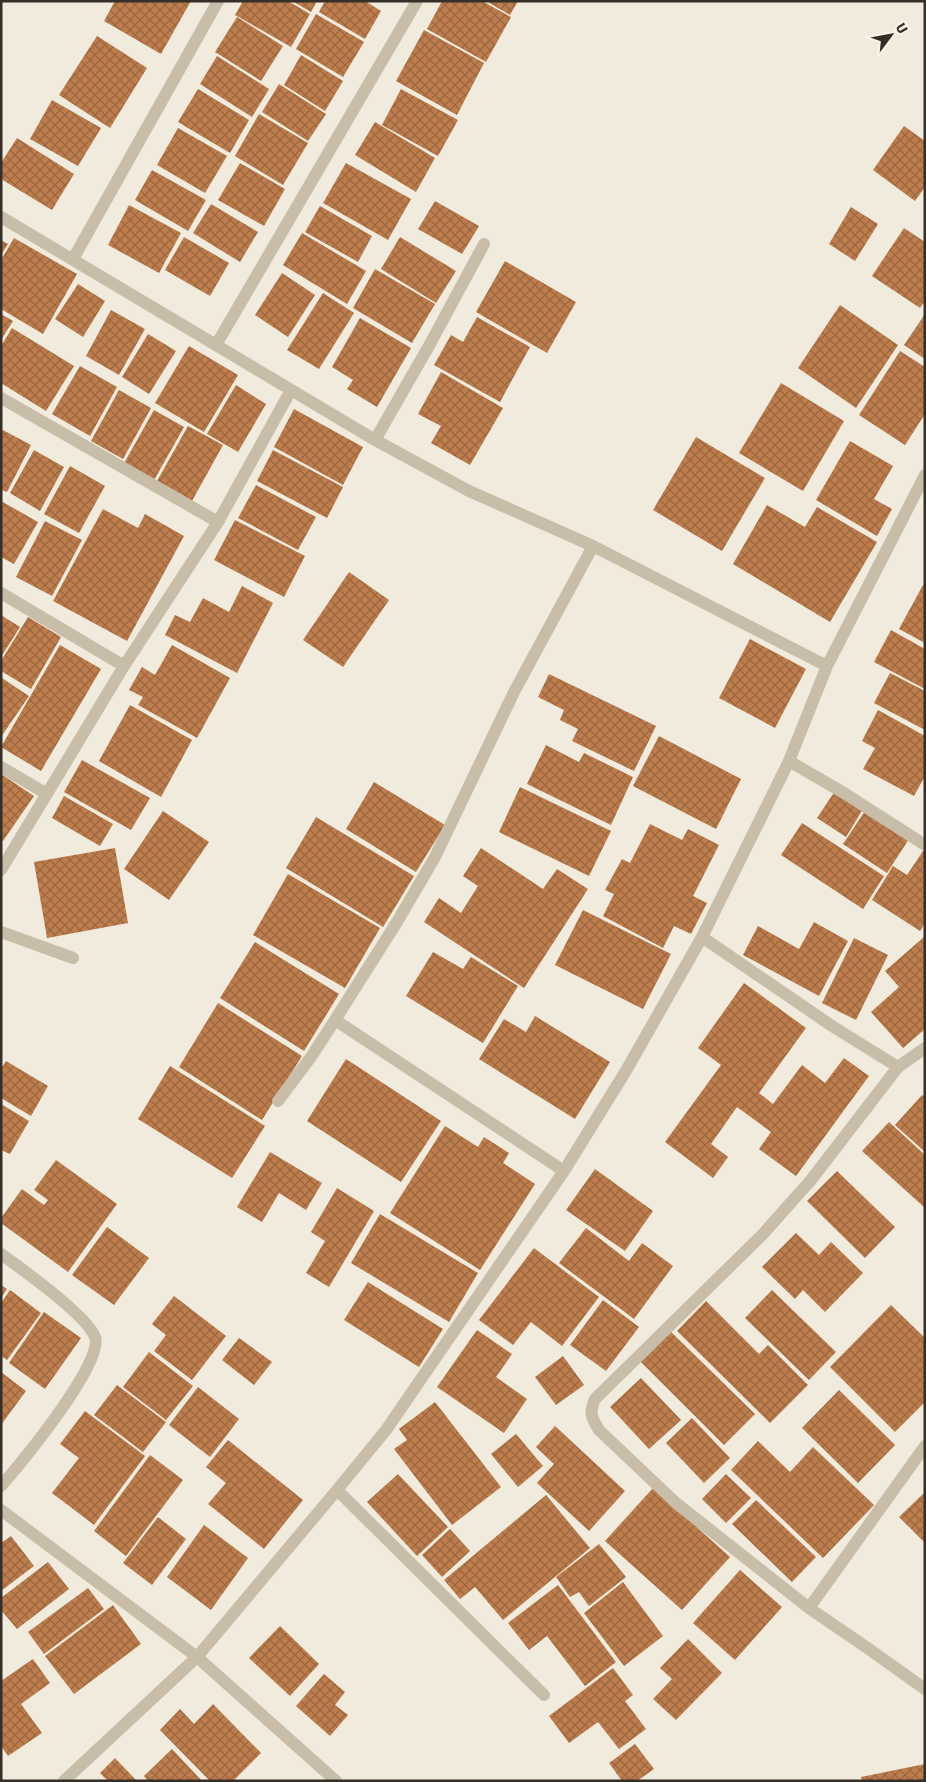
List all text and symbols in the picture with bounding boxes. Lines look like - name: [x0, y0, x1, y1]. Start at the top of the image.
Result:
- north arrow: [866, 10, 916, 60]
- text: U: [892, 20, 911, 37]

